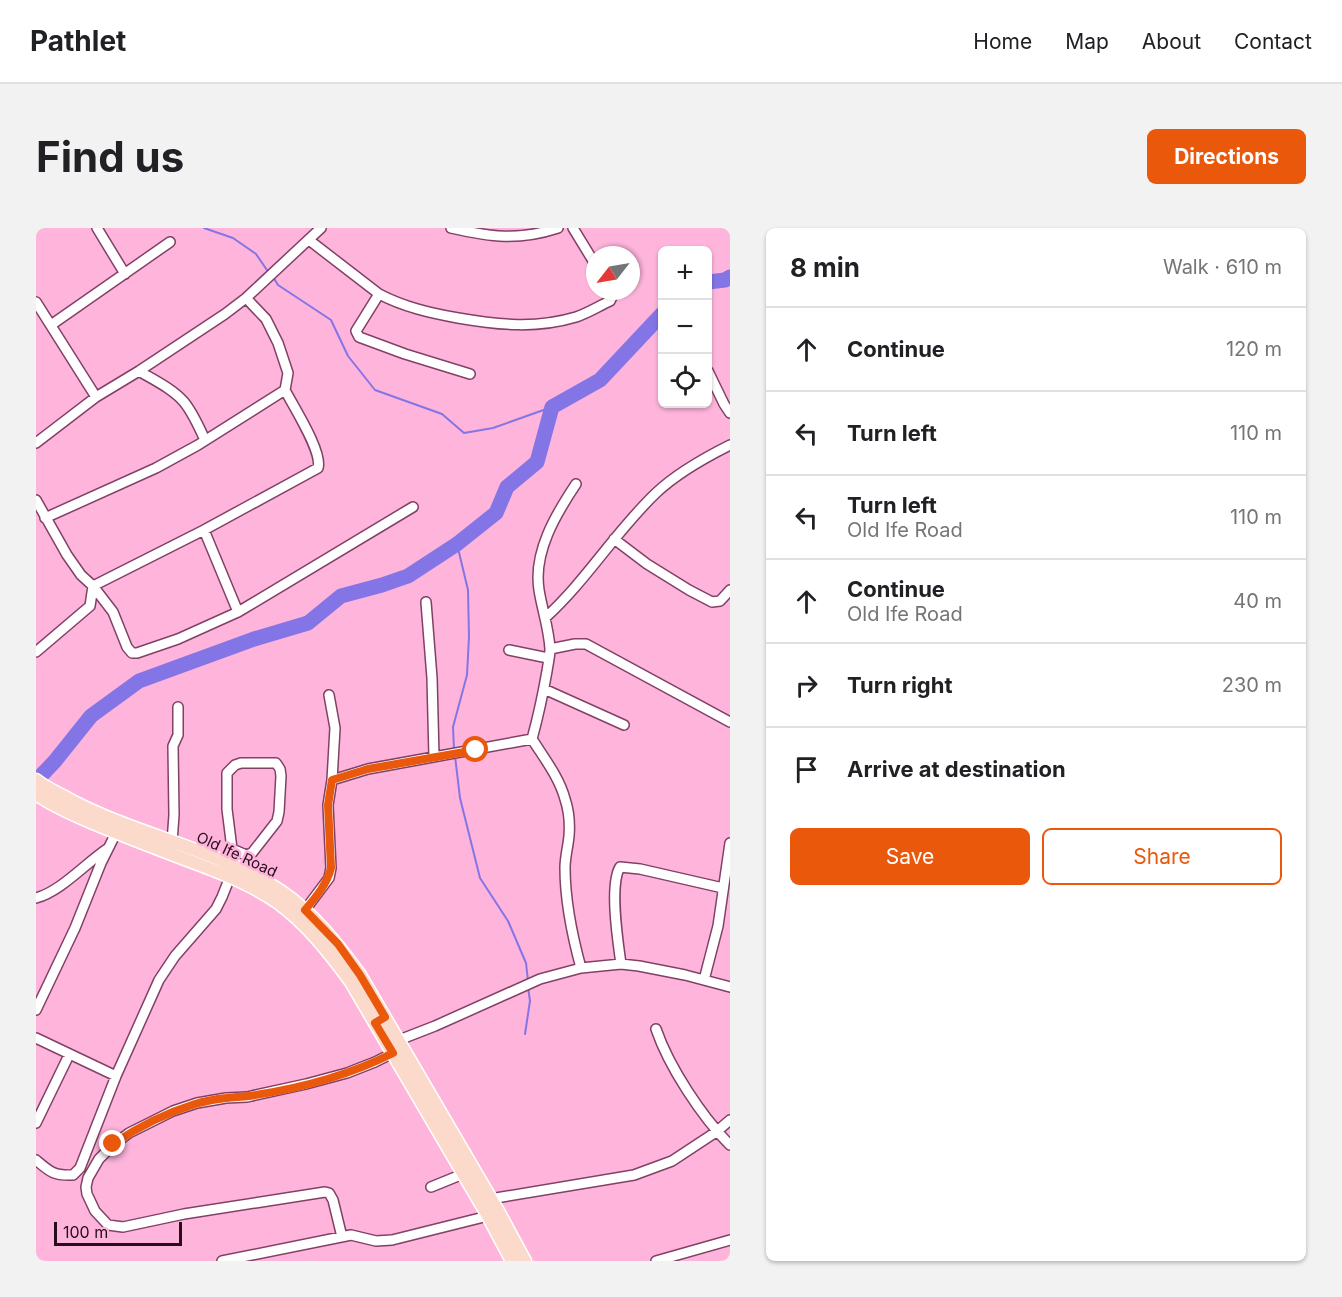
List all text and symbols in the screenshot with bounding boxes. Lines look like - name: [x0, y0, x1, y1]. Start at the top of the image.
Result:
- text: Pathlet: [30, 24, 126, 58]
- text: Home: [973, 29, 1032, 54]
- text: Map: [1065, 29, 1109, 54]
- text: About: [1142, 29, 1201, 54]
- text: Contact: [1234, 29, 1312, 54]
- button: Directions: [1147, 129, 1306, 184]
- text: Find us: [36, 131, 184, 182]
- north arrow: [586, 246, 640, 300]
- map controls: [658, 246, 712, 408]
- button: +: [658, 246, 712, 300]
- text: 8 min: [790, 252, 860, 283]
- text: Walk · 610 m: [1163, 255, 1282, 279]
- button: −: [658, 300, 712, 354]
- icon: ahead: [790, 333, 823, 366]
- text: Continue: [847, 336, 945, 362]
- text: 120 m: [1226, 337, 1282, 361]
- button: locate: [658, 354, 712, 408]
- icon: left: [790, 417, 823, 450]
- text: Turn left: [847, 420, 937, 446]
- text: 110 m: [1230, 421, 1282, 445]
- text: Turn left: [847, 492, 937, 518]
- icon: left: [790, 501, 823, 534]
- text: 110 m: [1230, 505, 1282, 529]
- text: Old Ife Road: [847, 518, 963, 542]
- text: Continue: [847, 576, 945, 602]
- icon: ahead: [790, 585, 823, 618]
- text: 40 m: [1233, 589, 1282, 613]
- text: Old Ife Road: [847, 602, 963, 626]
- icon: right: [790, 669, 823, 702]
- text: Turn right: [847, 672, 953, 698]
- text: 230 m: [1222, 673, 1282, 697]
- route start: [462, 736, 488, 762]
- icon: arrive: [790, 753, 823, 786]
- text: Arrive at destination: [847, 756, 1066, 782]
- street label: Old Ife Road: [194, 827, 280, 881]
- button: Save: [790, 828, 1030, 885]
- button: Share: [1042, 828, 1282, 885]
- route end: [99, 1130, 125, 1156]
- scale bar: [54, 1219, 182, 1246]
- text: 100 m: [63, 1222, 108, 1242]

